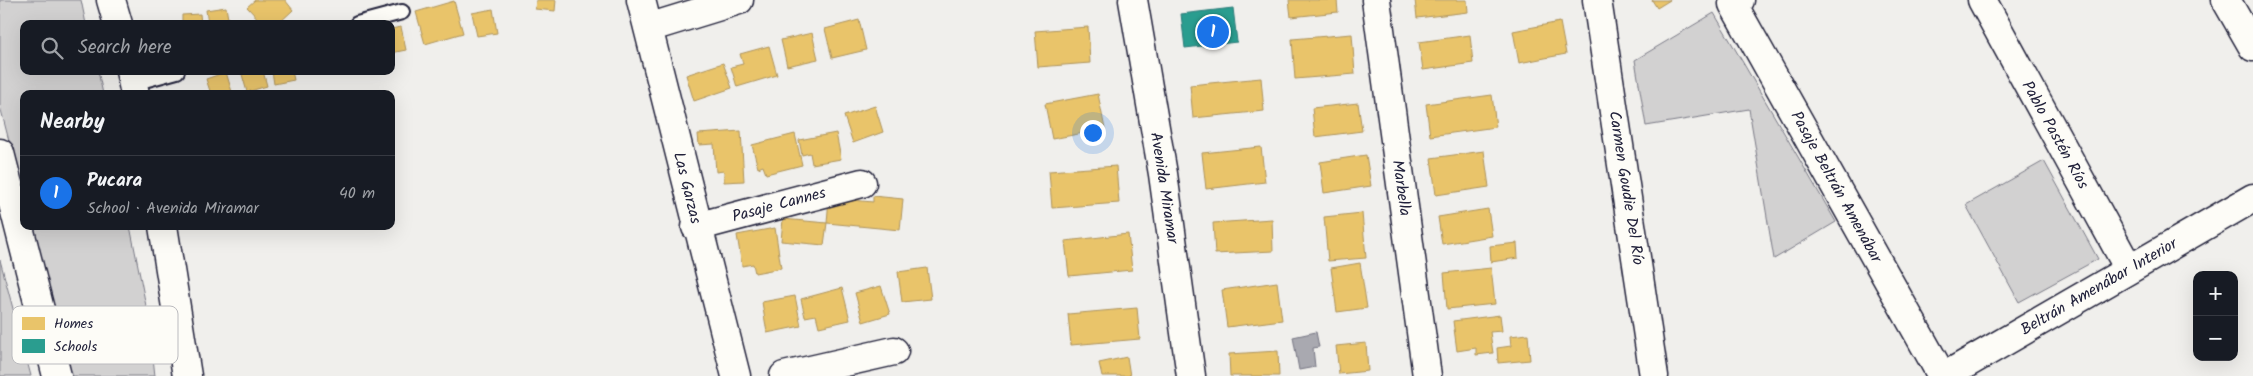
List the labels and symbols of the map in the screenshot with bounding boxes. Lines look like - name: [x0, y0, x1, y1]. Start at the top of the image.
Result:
- pin: 1: [1197, 13, 1229, 51]
- street label: Pablo Pastén Ríos: [2015, 76, 2095, 194]
- street label: Pasaje Beltrán Amenábar: [1784, 106, 1889, 269]
- street label: Carmen Goudie Del Río: [1601, 109, 1651, 267]
- your location: [1080, 120, 1106, 146]
- street label: Avenida Miramar: [1143, 130, 1185, 247]
- street label: Las Garzas: [666, 149, 708, 227]
- street label: Marbella: [1385, 158, 1417, 218]
- street label: Pasaje Cannes: [729, 180, 829, 230]
- street label: Beltrán Amenábar Interior: [2016, 231, 2183, 342]
- legend: [12, 306, 178, 364]
- text: Homes: [54, 313, 93, 335]
- text: Schools: [54, 336, 97, 358]

